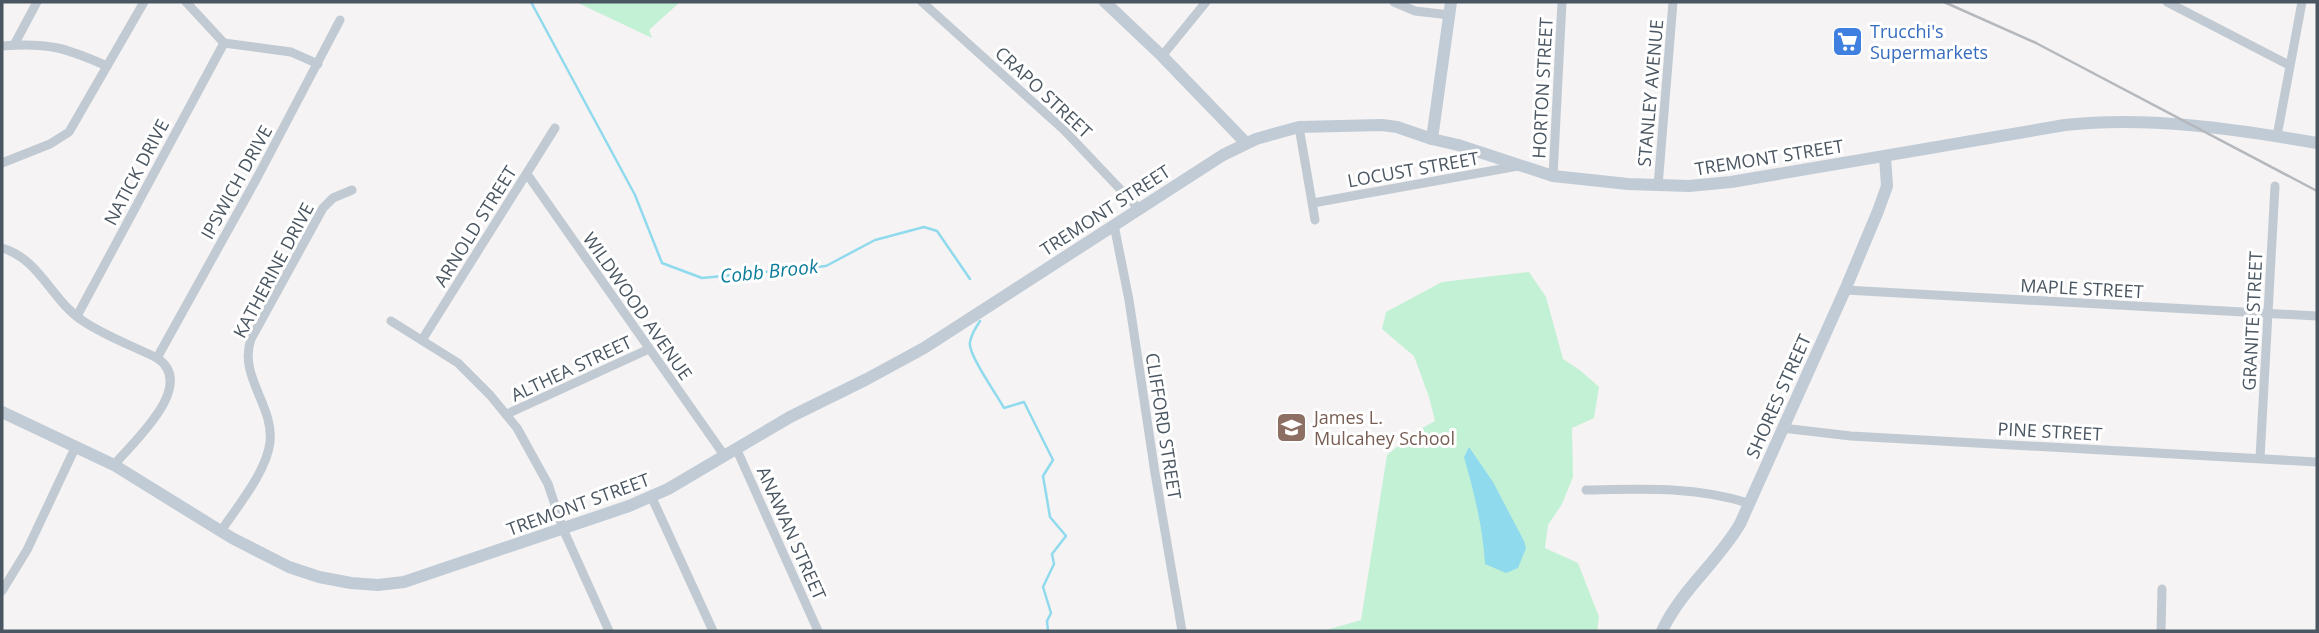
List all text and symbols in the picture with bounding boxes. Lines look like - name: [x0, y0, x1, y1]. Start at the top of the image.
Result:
- street label: HORTON STREET: [1526, 17, 1558, 159]
- street label: STANLEY AVENUE: [1632, 18, 1668, 168]
- place label: Trucchi's Supermarkets: [1870, 19, 1988, 64]
- supermarket icon: Trucchi's Supermarkets: [1830, 24, 1864, 58]
- street label: CRAPO STREET: [990, 41, 1098, 143]
- street label: NATICK DRIVE: [98, 115, 174, 229]
- street label: IPSWICH DRIVE: [195, 121, 277, 243]
- street label: TREMONT STREET: [1693, 133, 1845, 181]
- street label: LOCUST STREET: [1345, 146, 1481, 192]
- street label: TREMONT STREET: [1035, 159, 1175, 261]
- street label: ARNOLD STREET: [428, 161, 522, 291]
- street label: KATHERINE DRIVE: [227, 198, 319, 342]
- street label: WILDWOOD AVENUE: [578, 227, 698, 385]
- street label: GRANITE STREET: [2236, 251, 2268, 391]
- water label: Cobb Brook: [719, 253, 820, 289]
- street label: MAPLE STREET: [2020, 273, 2144, 303]
- street label: ALTHEA STREET: [507, 329, 635, 407]
- street label: SHORES STREET: [1740, 330, 1816, 462]
- street label: CLIFFORD STREET: [1141, 351, 1187, 501]
- place label: James L. Mulcahey School: [1312, 405, 1455, 450]
- school or university icon: James L. Mulcahey School: [1274, 410, 1308, 444]
- street label: PINE STREET: [1997, 416, 2103, 446]
- street label: ANAWAN STREET: [752, 463, 832, 603]
- street label: TREMONT STREET: [503, 467, 653, 541]

